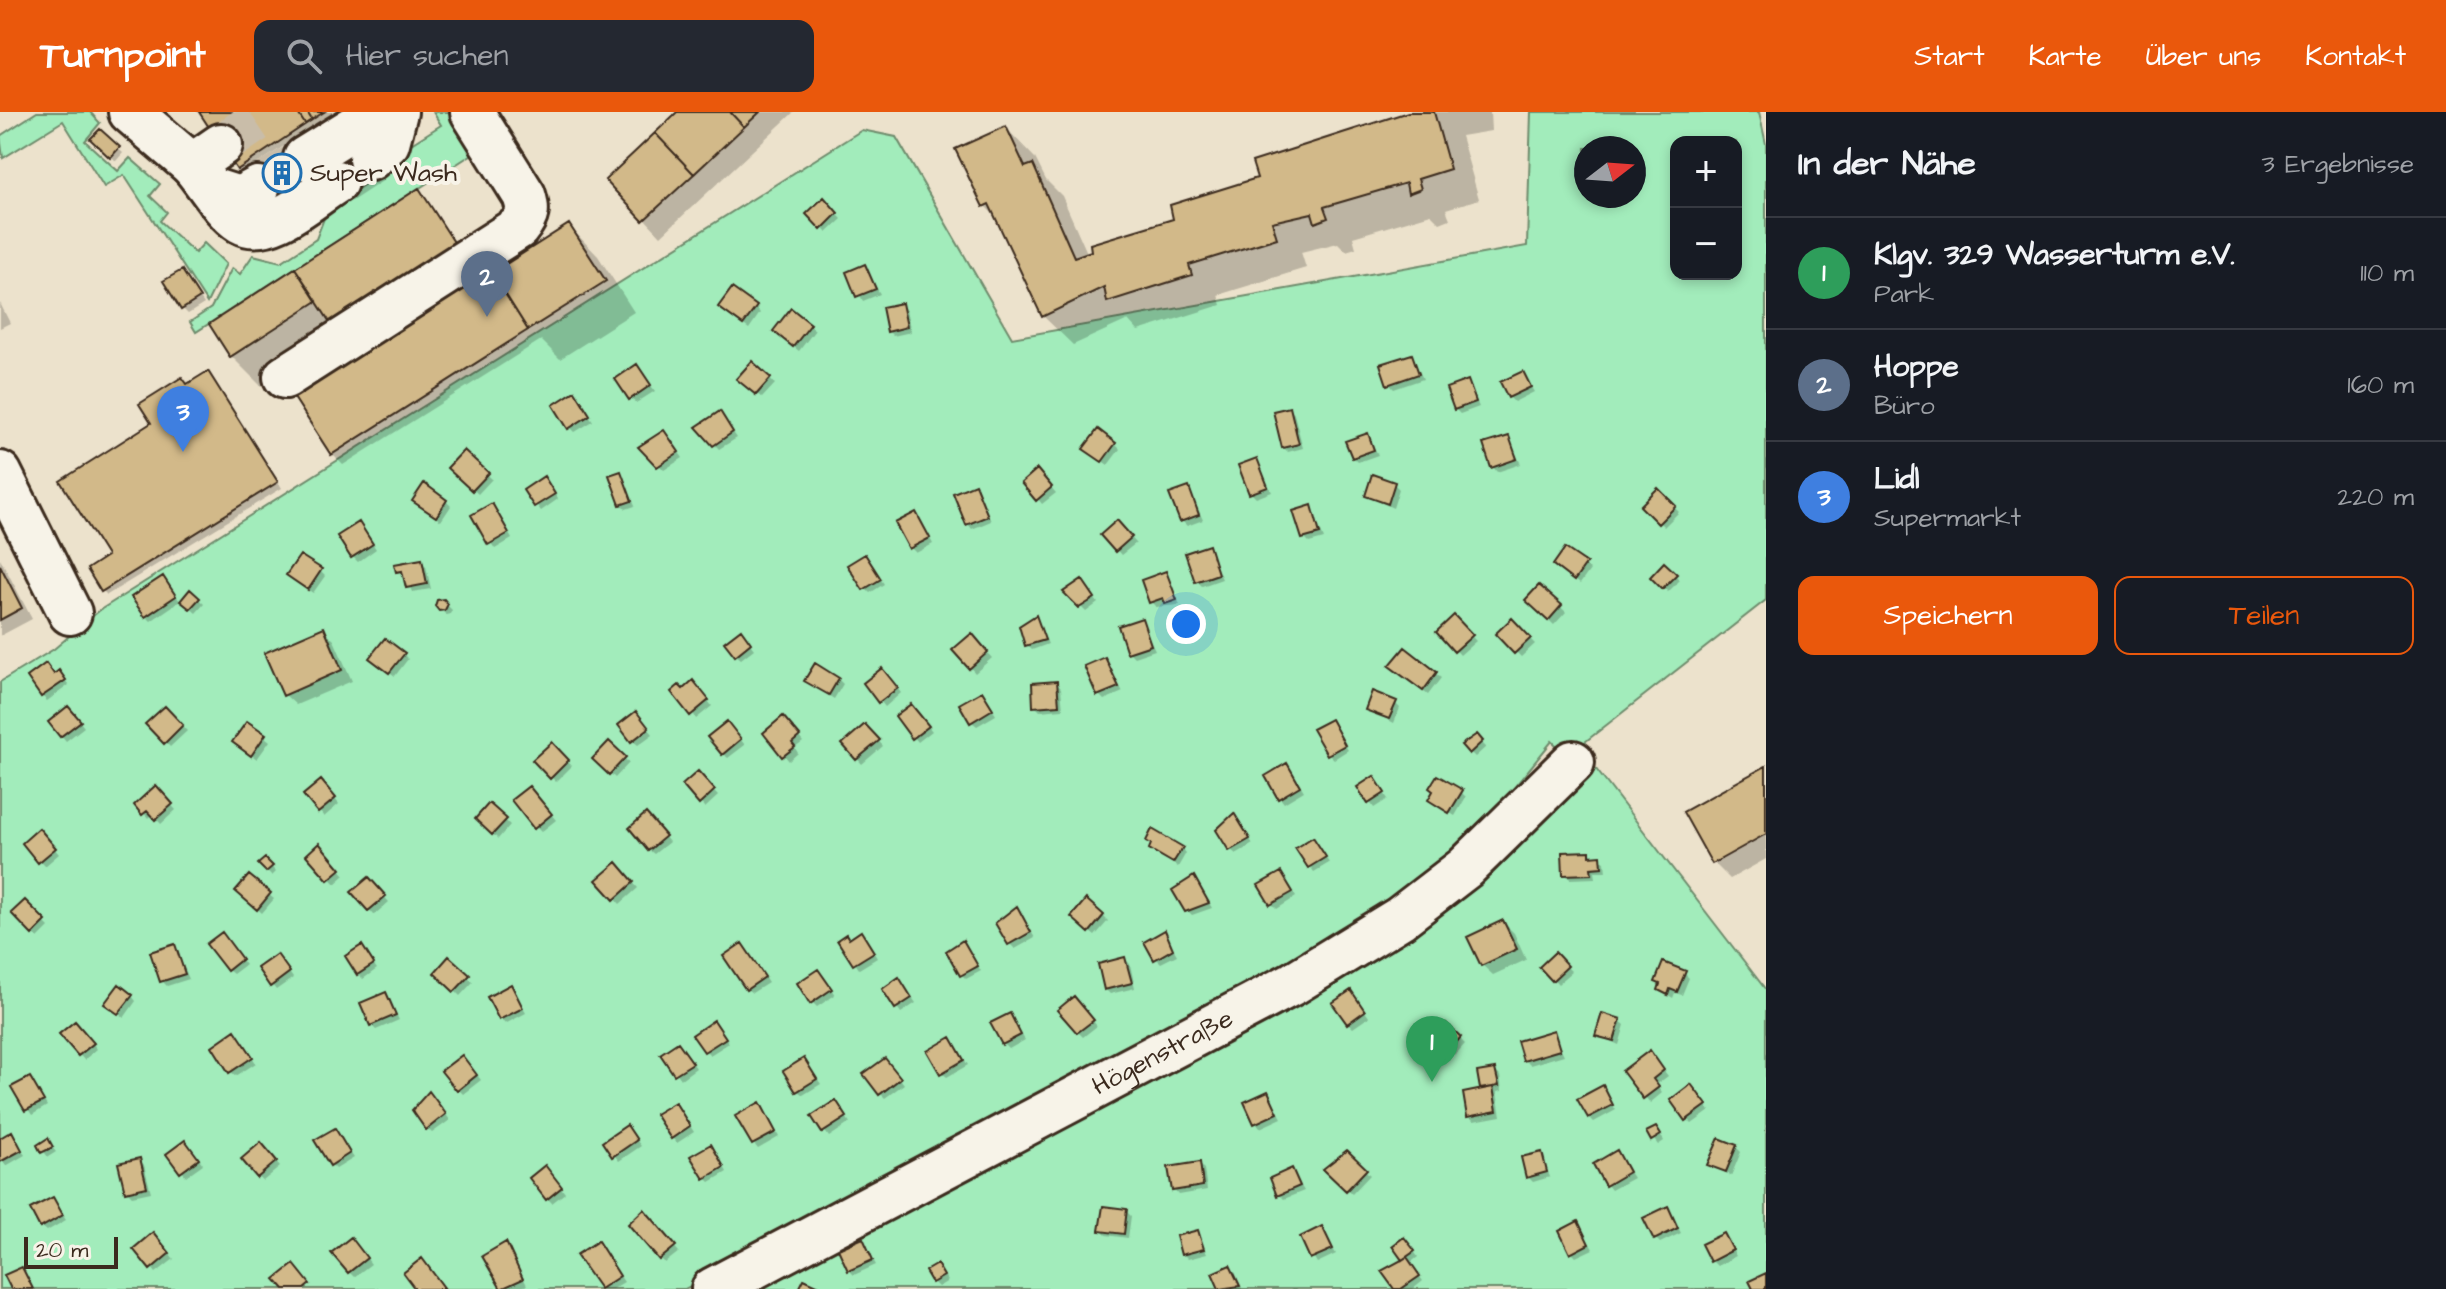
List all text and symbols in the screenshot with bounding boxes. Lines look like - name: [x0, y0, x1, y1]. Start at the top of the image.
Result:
- search box: [254, 20, 814, 92]
- text: Turnpoint: [40, 30, 206, 82]
- icon: search: [282, 34, 326, 78]
- text: Hier suchen: [346, 35, 508, 77]
- text: Start: [1914, 37, 1985, 76]
- text: Karte: [2029, 37, 2102, 76]
- text: Über uns: [2146, 37, 2261, 76]
- text: Kontakt: [2305, 37, 2406, 76]
- north arrow: [1574, 136, 1646, 208]
- map controls: [1670, 136, 1742, 280]
- button: +: [1670, 136, 1742, 208]
- text: In der Nähe: [1798, 140, 1976, 188]
- text: 3 Ergebnisse: [2261, 146, 2414, 182]
- building icon: Super Wash: [261, 152, 303, 194]
- place label: Super Wash: [310, 155, 457, 191]
- button: −: [1670, 208, 1742, 280]
- text: Klgv. 329 Wasserturm e.V.: [1874, 234, 2235, 276]
- pin: 2: [461, 251, 513, 317]
- text: 1: [1822, 255, 1826, 291]
- text: 110 m: [2360, 255, 2414, 291]
- text: Park: [1874, 276, 1934, 312]
- text: Hoppe: [1874, 346, 1959, 388]
- text: 2: [1817, 367, 1831, 403]
- text: 160 m: [2347, 367, 2414, 403]
- pin: 3: [157, 386, 209, 452]
- text: Büro: [1874, 388, 1935, 424]
- text: Lidl: [1874, 458, 1919, 500]
- text: 3: [1817, 479, 1831, 515]
- text: 220 m: [2337, 479, 2414, 515]
- text: Supermarkt: [1874, 500, 2021, 536]
- button: Speichern: [1798, 576, 2098, 655]
- button: Teilen: [2114, 576, 2414, 655]
- your location: [1166, 604, 1206, 644]
- street label: Högenstraße: [1086, 1000, 1239, 1104]
- pin: 1: [1406, 1016, 1458, 1082]
- scale bar: [24, 1233, 118, 1269]
- text: 20 m: [36, 1235, 88, 1266]

